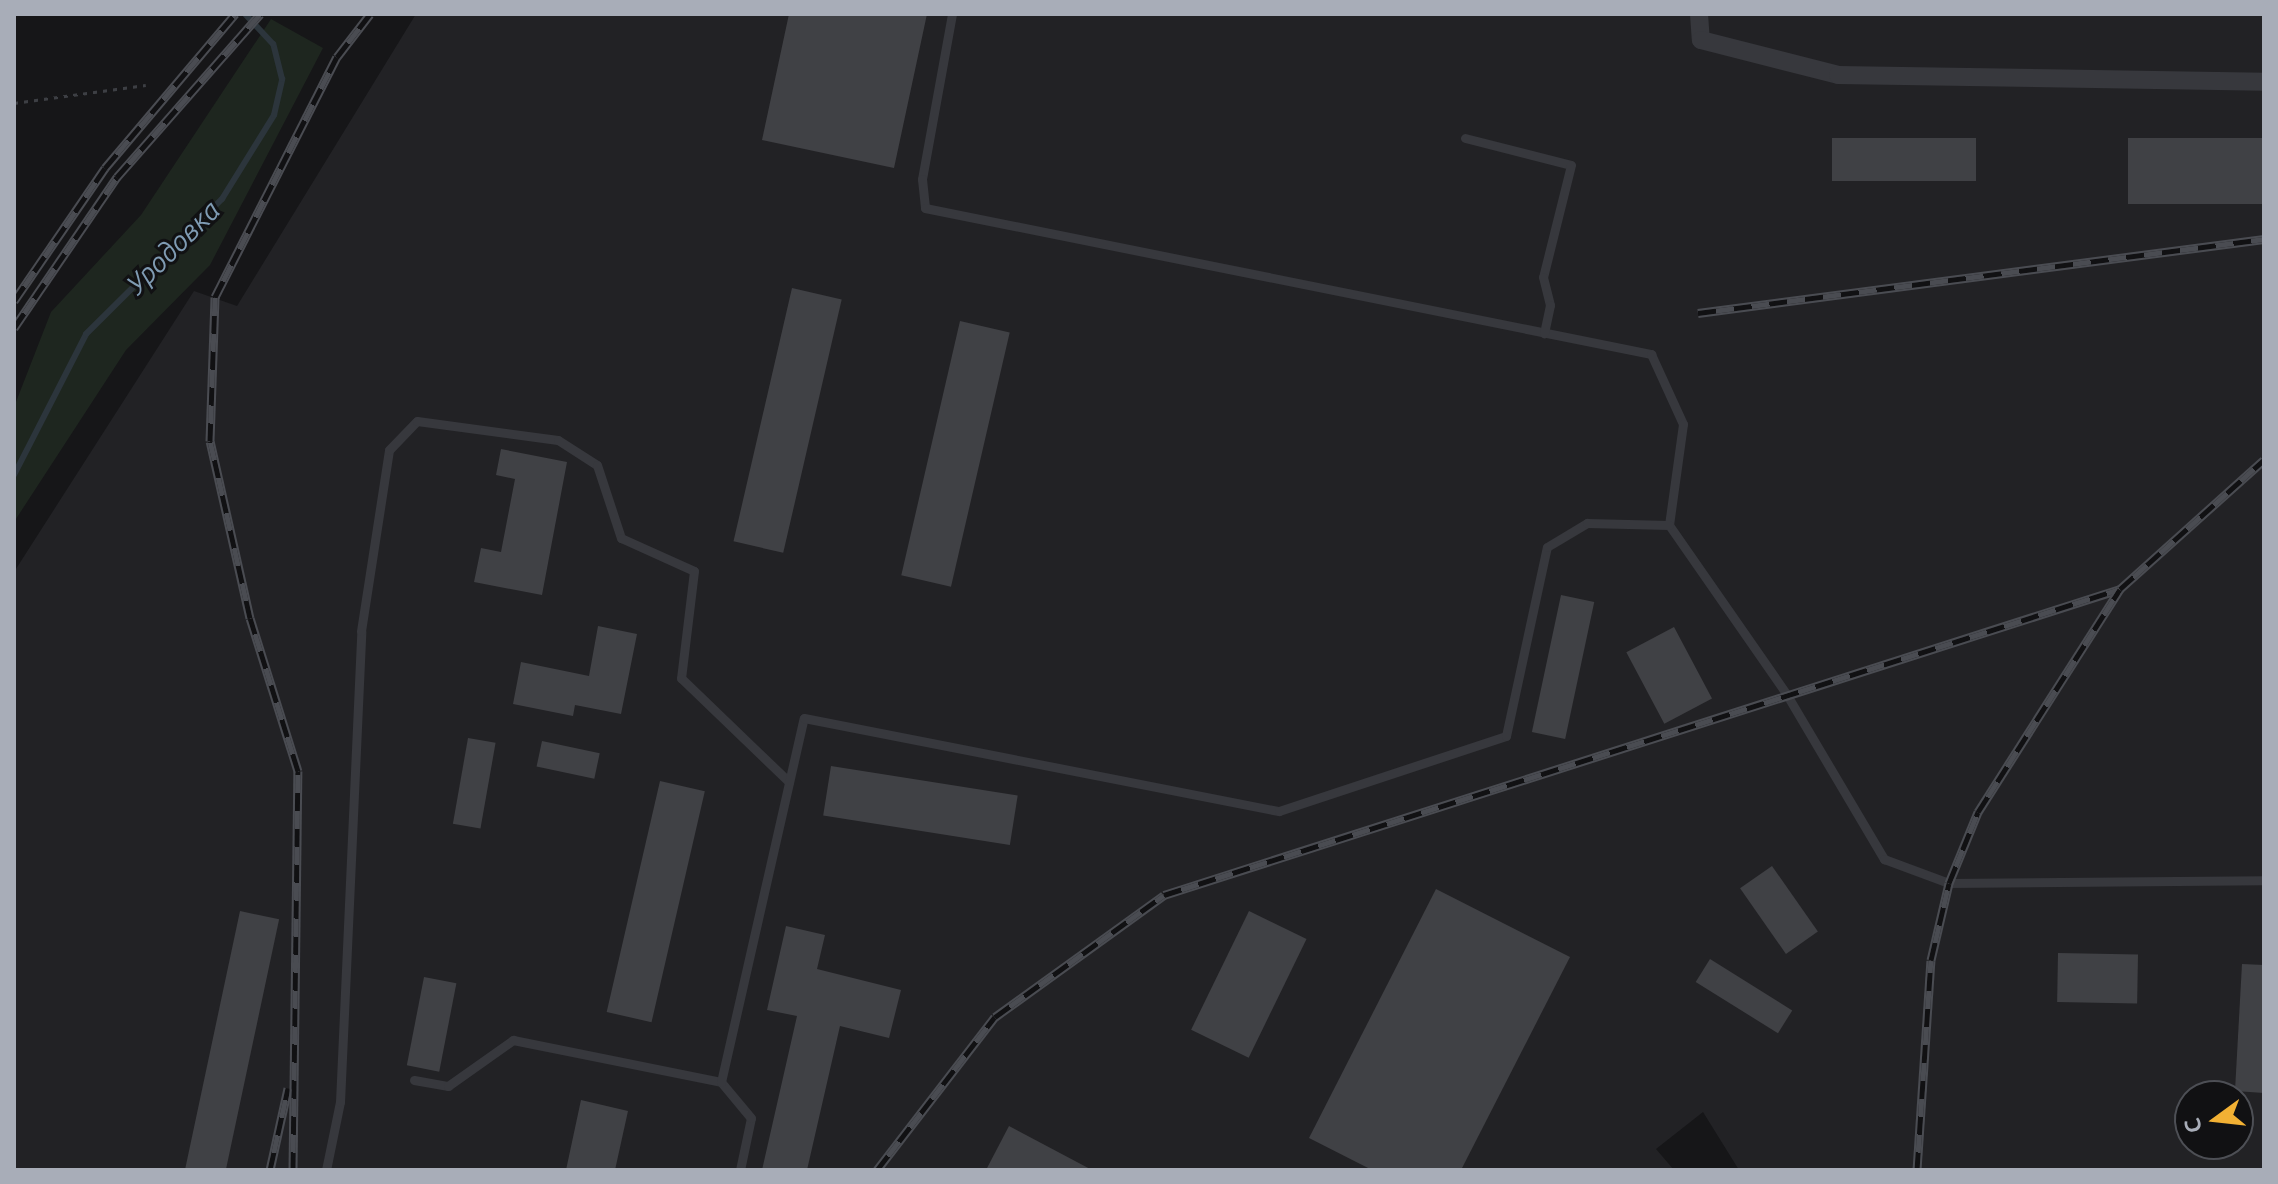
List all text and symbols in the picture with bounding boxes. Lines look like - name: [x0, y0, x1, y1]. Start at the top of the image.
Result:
- water label: Уродовка: [119, 193, 227, 301]
- north arrow: [2174, 1080, 2254, 1160]
- text: С: [2178, 1116, 2206, 1136]

